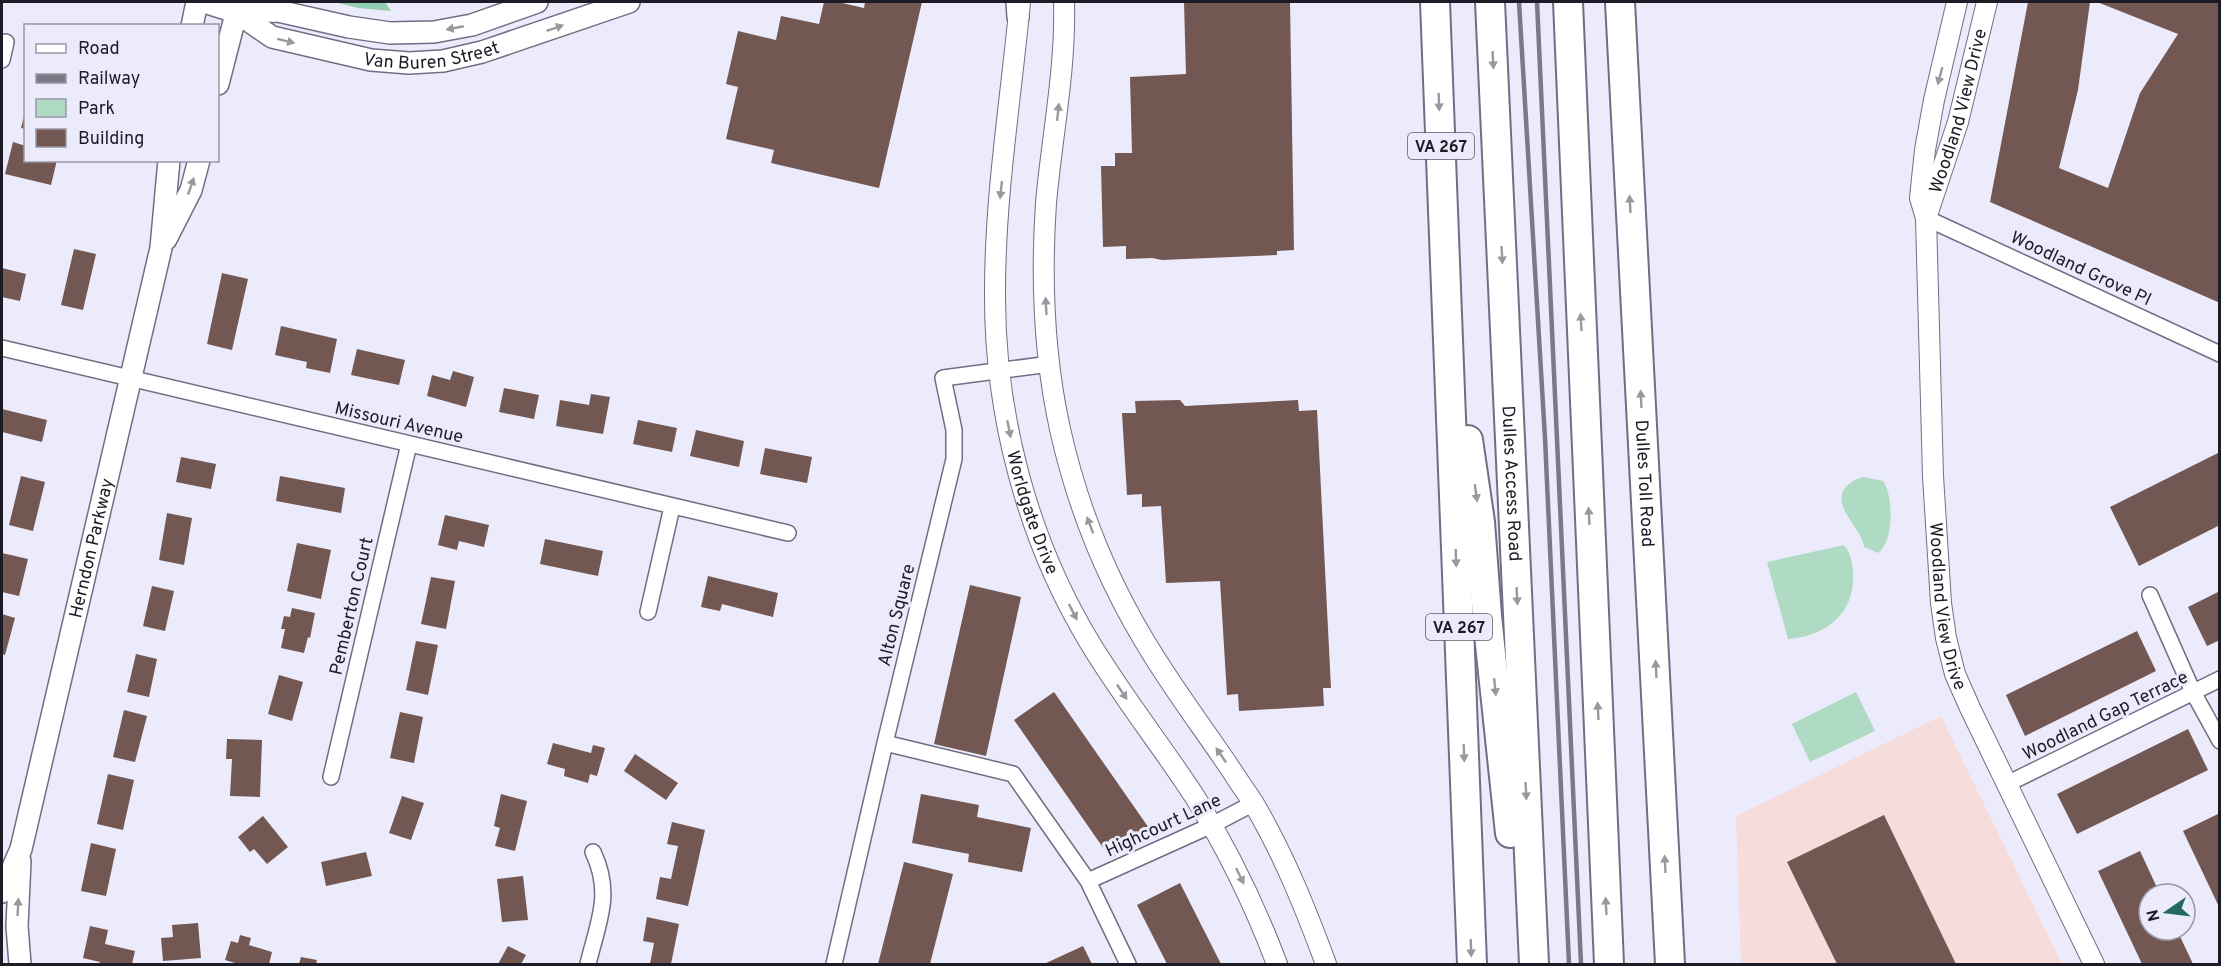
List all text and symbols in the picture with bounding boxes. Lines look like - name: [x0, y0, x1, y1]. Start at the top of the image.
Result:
- one-way arrow: [546, 22, 564, 32]
- legend: [24, 24, 219, 162]
- one-way arrow: [445, 24, 464, 33]
- street label: Woodland View Drive: [1925, 27, 1993, 196]
- one-way arrow: [277, 36, 296, 46]
- street label: Van Buren Street: [361, 37, 503, 76]
- text: Road: [78, 38, 120, 61]
- one-way arrow: [1488, 50, 1497, 69]
- one-way arrow: [1934, 67, 1944, 86]
- text: Railway: [78, 68, 140, 91]
- one-way arrow: [1434, 92, 1443, 111]
- text: Park: [78, 98, 115, 121]
- one-way arrow: [1053, 102, 1063, 121]
- text: Building: [78, 128, 144, 151]
- road number: VA 267: [1408, 133, 1474, 159]
- one-way arrow: [187, 177, 197, 195]
- one-way arrow: [996, 181, 1006, 200]
- one-way arrow: [1625, 194, 1635, 213]
- street label: Woodland Grove Pl: [2006, 227, 2154, 312]
- one-way arrow: [1497, 245, 1506, 264]
- one-way arrow: [1041, 297, 1050, 316]
- one-way arrow: [1576, 312, 1585, 331]
- one-way arrow: [1636, 389, 1646, 408]
- street label: Missouri Avenue: [332, 397, 465, 449]
- street label: Dulles Access Road: [1495, 405, 1526, 562]
- one-way arrow: [1005, 419, 1014, 438]
- street label: Dulles Toll Road: [1629, 419, 1658, 548]
- street label: Worldgate Drive: [1000, 448, 1063, 578]
- street label: Herndon Parkway: [65, 476, 120, 621]
- one-way arrow: [1471, 484, 1480, 503]
- one-way arrow: [1585, 507, 1594, 526]
- one-way arrow: [1084, 516, 1094, 534]
- street label: Woodland View Drive: [1923, 522, 1971, 694]
- street label: Pemberton Court: [325, 535, 380, 678]
- one-way arrow: [1452, 549, 1461, 568]
- street label: Alton Square: [874, 562, 921, 669]
- one-way arrow: [1513, 587, 1522, 606]
- one-way arrow: [1068, 604, 1078, 621]
- road number: VA 267: [1426, 614, 1492, 640]
- one-way arrow: [1651, 660, 1660, 679]
- street label: Woodland Gap Terrace: [2019, 666, 2192, 766]
- one-way arrow: [1490, 678, 1500, 697]
- one-way arrow: [1116, 684, 1127, 700]
- one-way arrow: [1593, 702, 1602, 721]
- one-way arrow: [1459, 743, 1468, 762]
- one-way arrow: [1215, 747, 1227, 763]
- one-way arrow: [1522, 782, 1531, 801]
- street label: Highcourt Lane: [1102, 789, 1225, 863]
- one-way arrow: [1661, 855, 1670, 874]
- one-way arrow: [1235, 868, 1244, 885]
- north arrow: [2137, 882, 2197, 942]
- one-way arrow: [14, 897, 23, 916]
- one-way arrow: [1602, 897, 1611, 916]
- text: N: [2143, 907, 2165, 923]
- one-way arrow: [1467, 938, 1476, 957]

